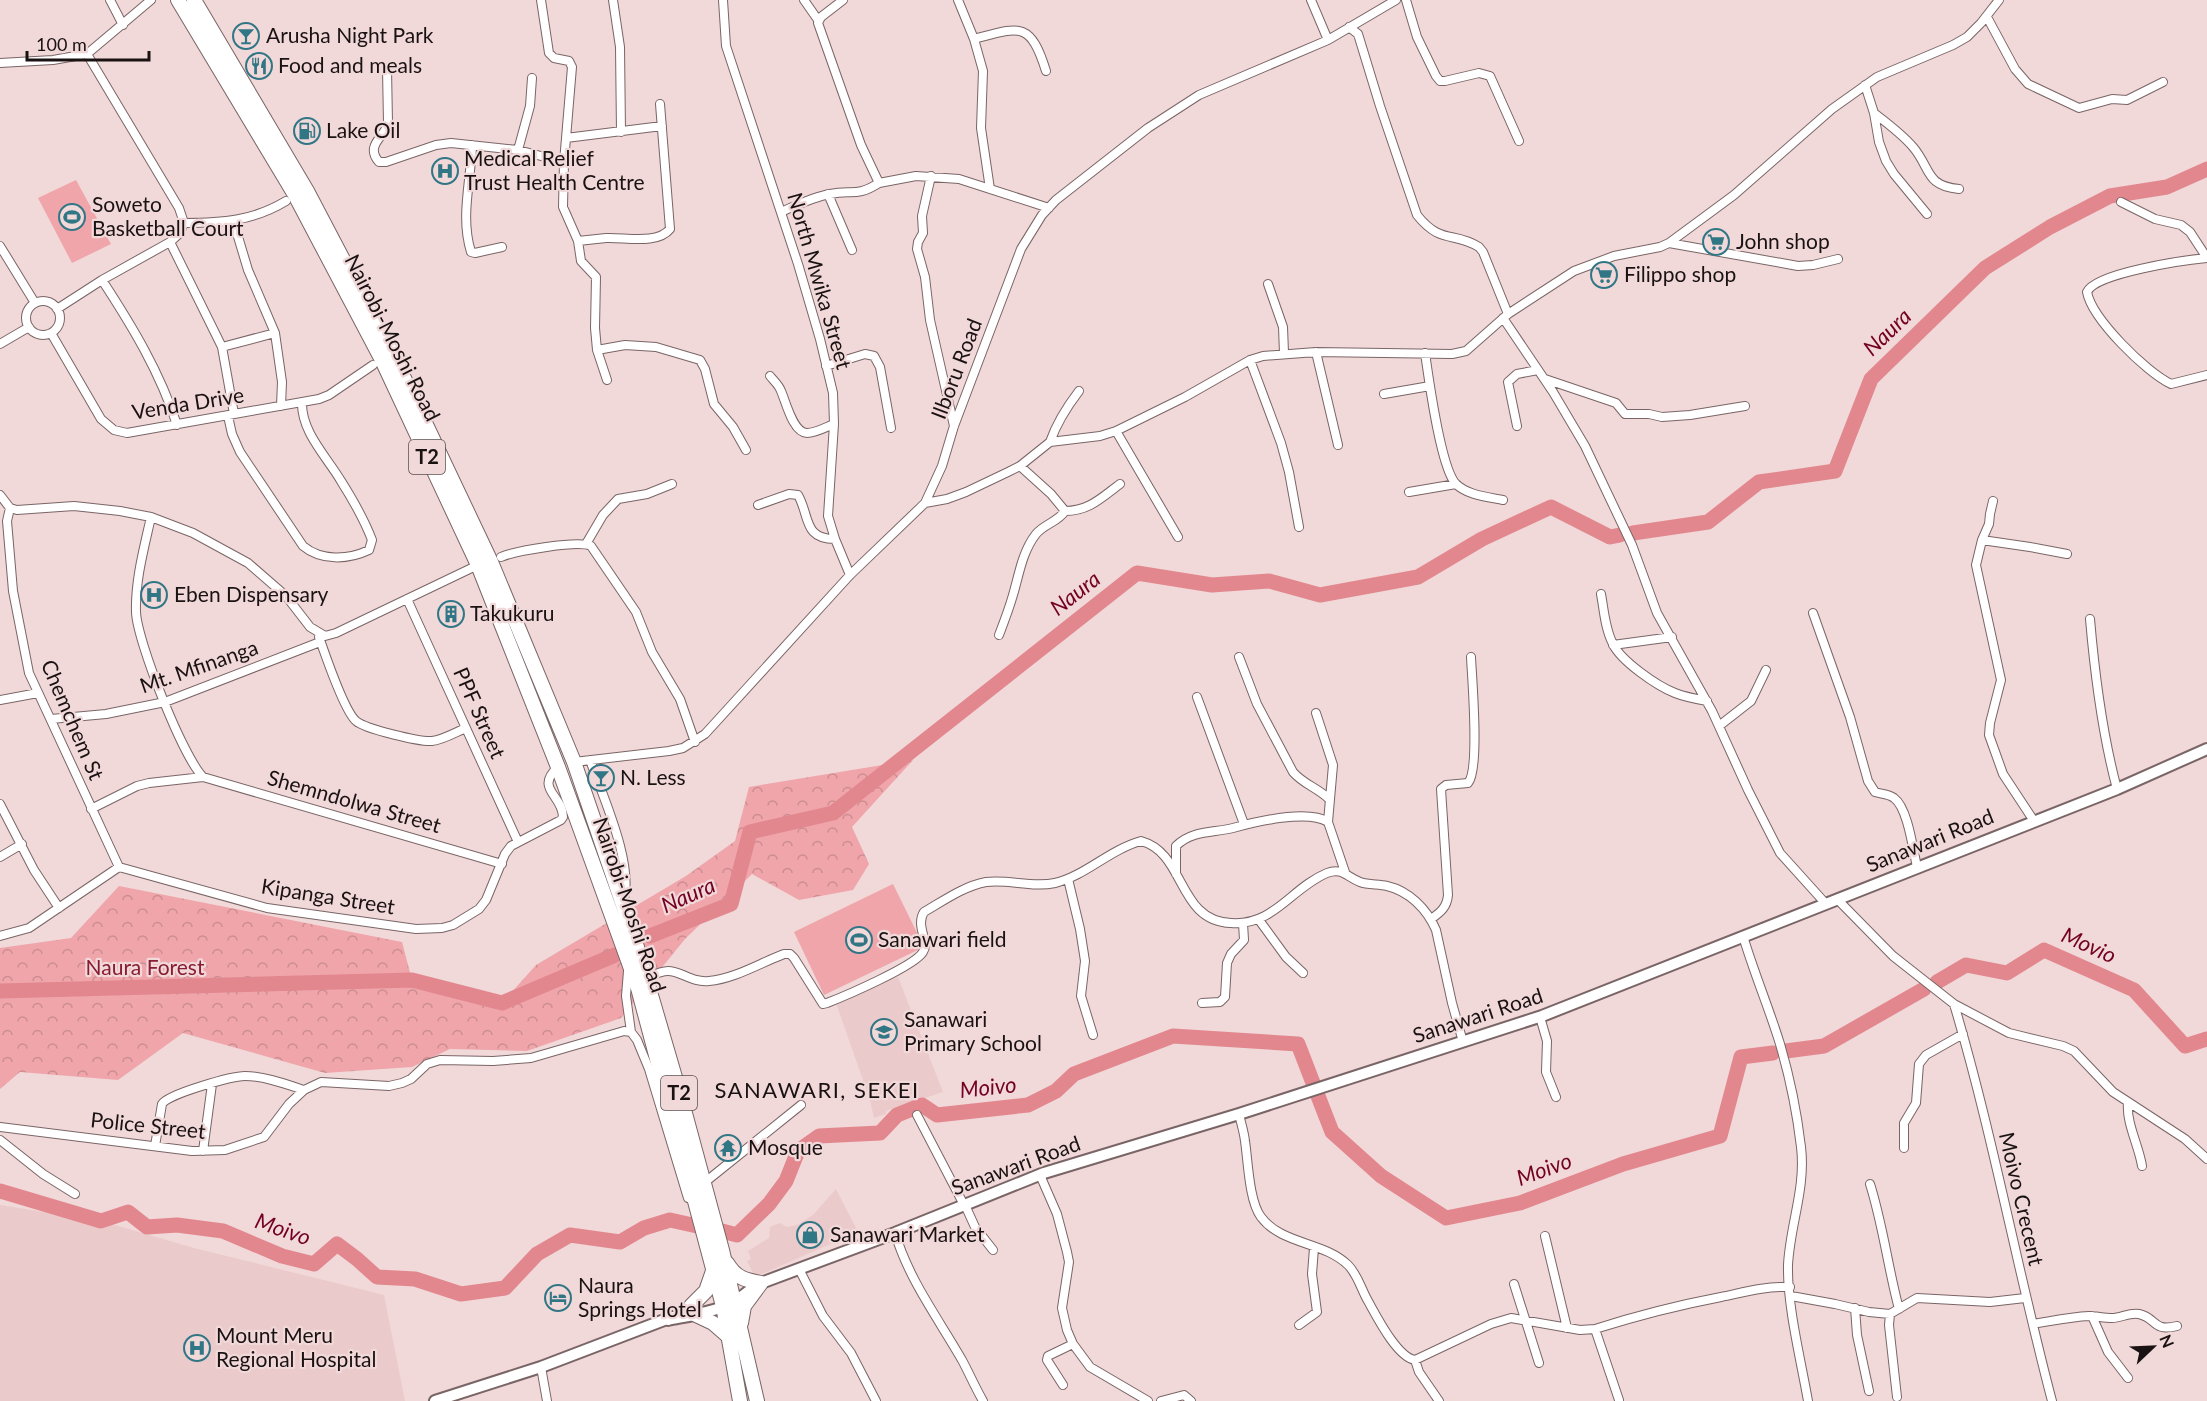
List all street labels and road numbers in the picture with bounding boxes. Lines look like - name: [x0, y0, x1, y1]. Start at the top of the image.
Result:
- street label: North Mwika Street: [783, 189, 858, 372]
- street label: Nairobi-Moshi Road: [340, 250, 446, 425]
- street label: Ilboru Road: [925, 315, 986, 422]
- street label: Venda Drive: [130, 381, 246, 424]
- road number: T2: [409, 440, 445, 474]
- street label: Mt. Mfinanga: [136, 634, 261, 698]
- street label: Chemchem St: [37, 656, 110, 784]
- street label: PPF Street: [449, 663, 512, 762]
- street label: Shemndolwa Street: [265, 764, 444, 837]
- street label: Sanawari Road: [1862, 803, 1997, 877]
- street label: Nairobi-Moshi Road: [589, 814, 672, 995]
- street label: Kipanga Street: [260, 873, 397, 918]
- street label: Sanawari Road: [1409, 982, 1546, 1047]
- road number: T2: [661, 1076, 697, 1110]
- street label: Police Street: [89, 1106, 207, 1143]
- street label: Moivo Crecent: [1995, 1129, 2050, 1268]
- street label: Sanawari Road: [948, 1130, 1083, 1199]

